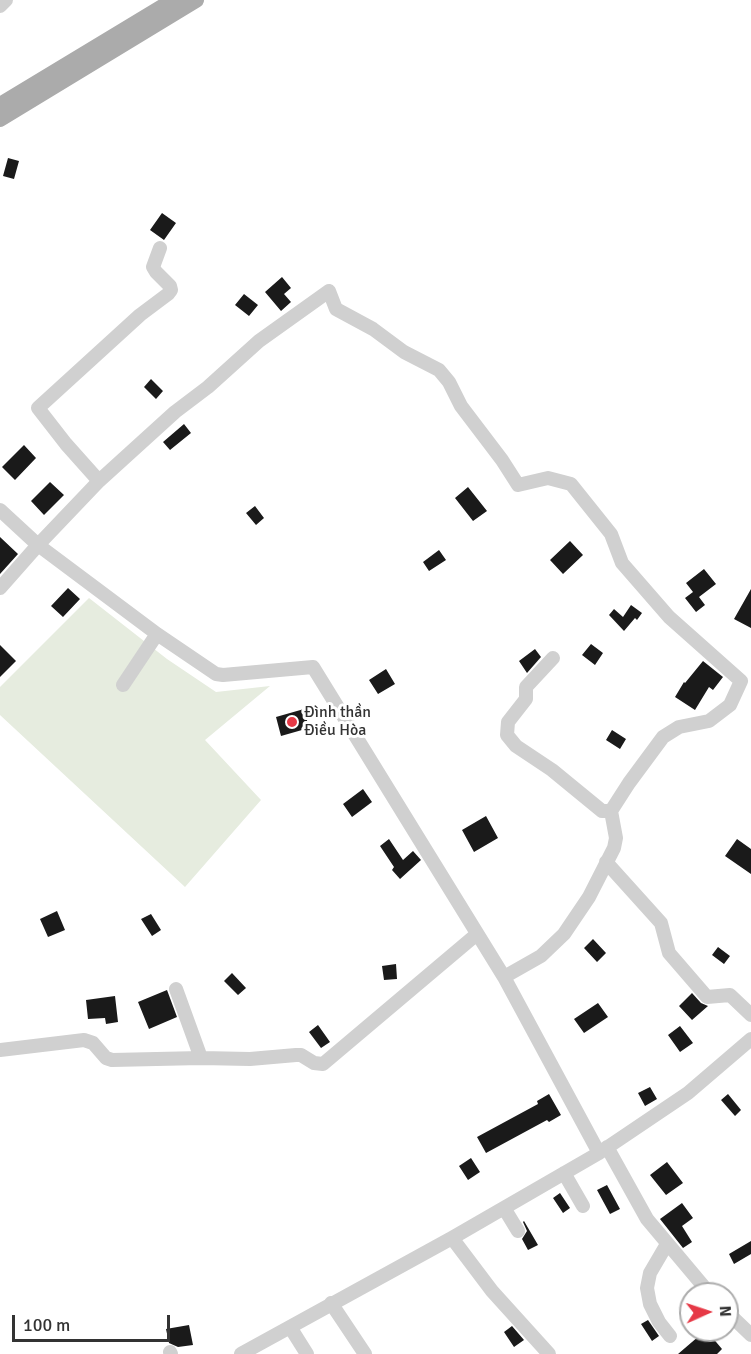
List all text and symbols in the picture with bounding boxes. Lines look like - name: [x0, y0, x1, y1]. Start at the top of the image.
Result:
- place label: Đình thần Điều Hòa: [304, 703, 371, 741]
- marker: Đình thần Điều Hòa: [285, 715, 299, 729]
- north arrow: [679, 1282, 739, 1342]
- scale bar: [15, 1303, 172, 1341]
- text: N: [715, 1305, 735, 1317]
- text: 100 m: [23, 1314, 70, 1336]

